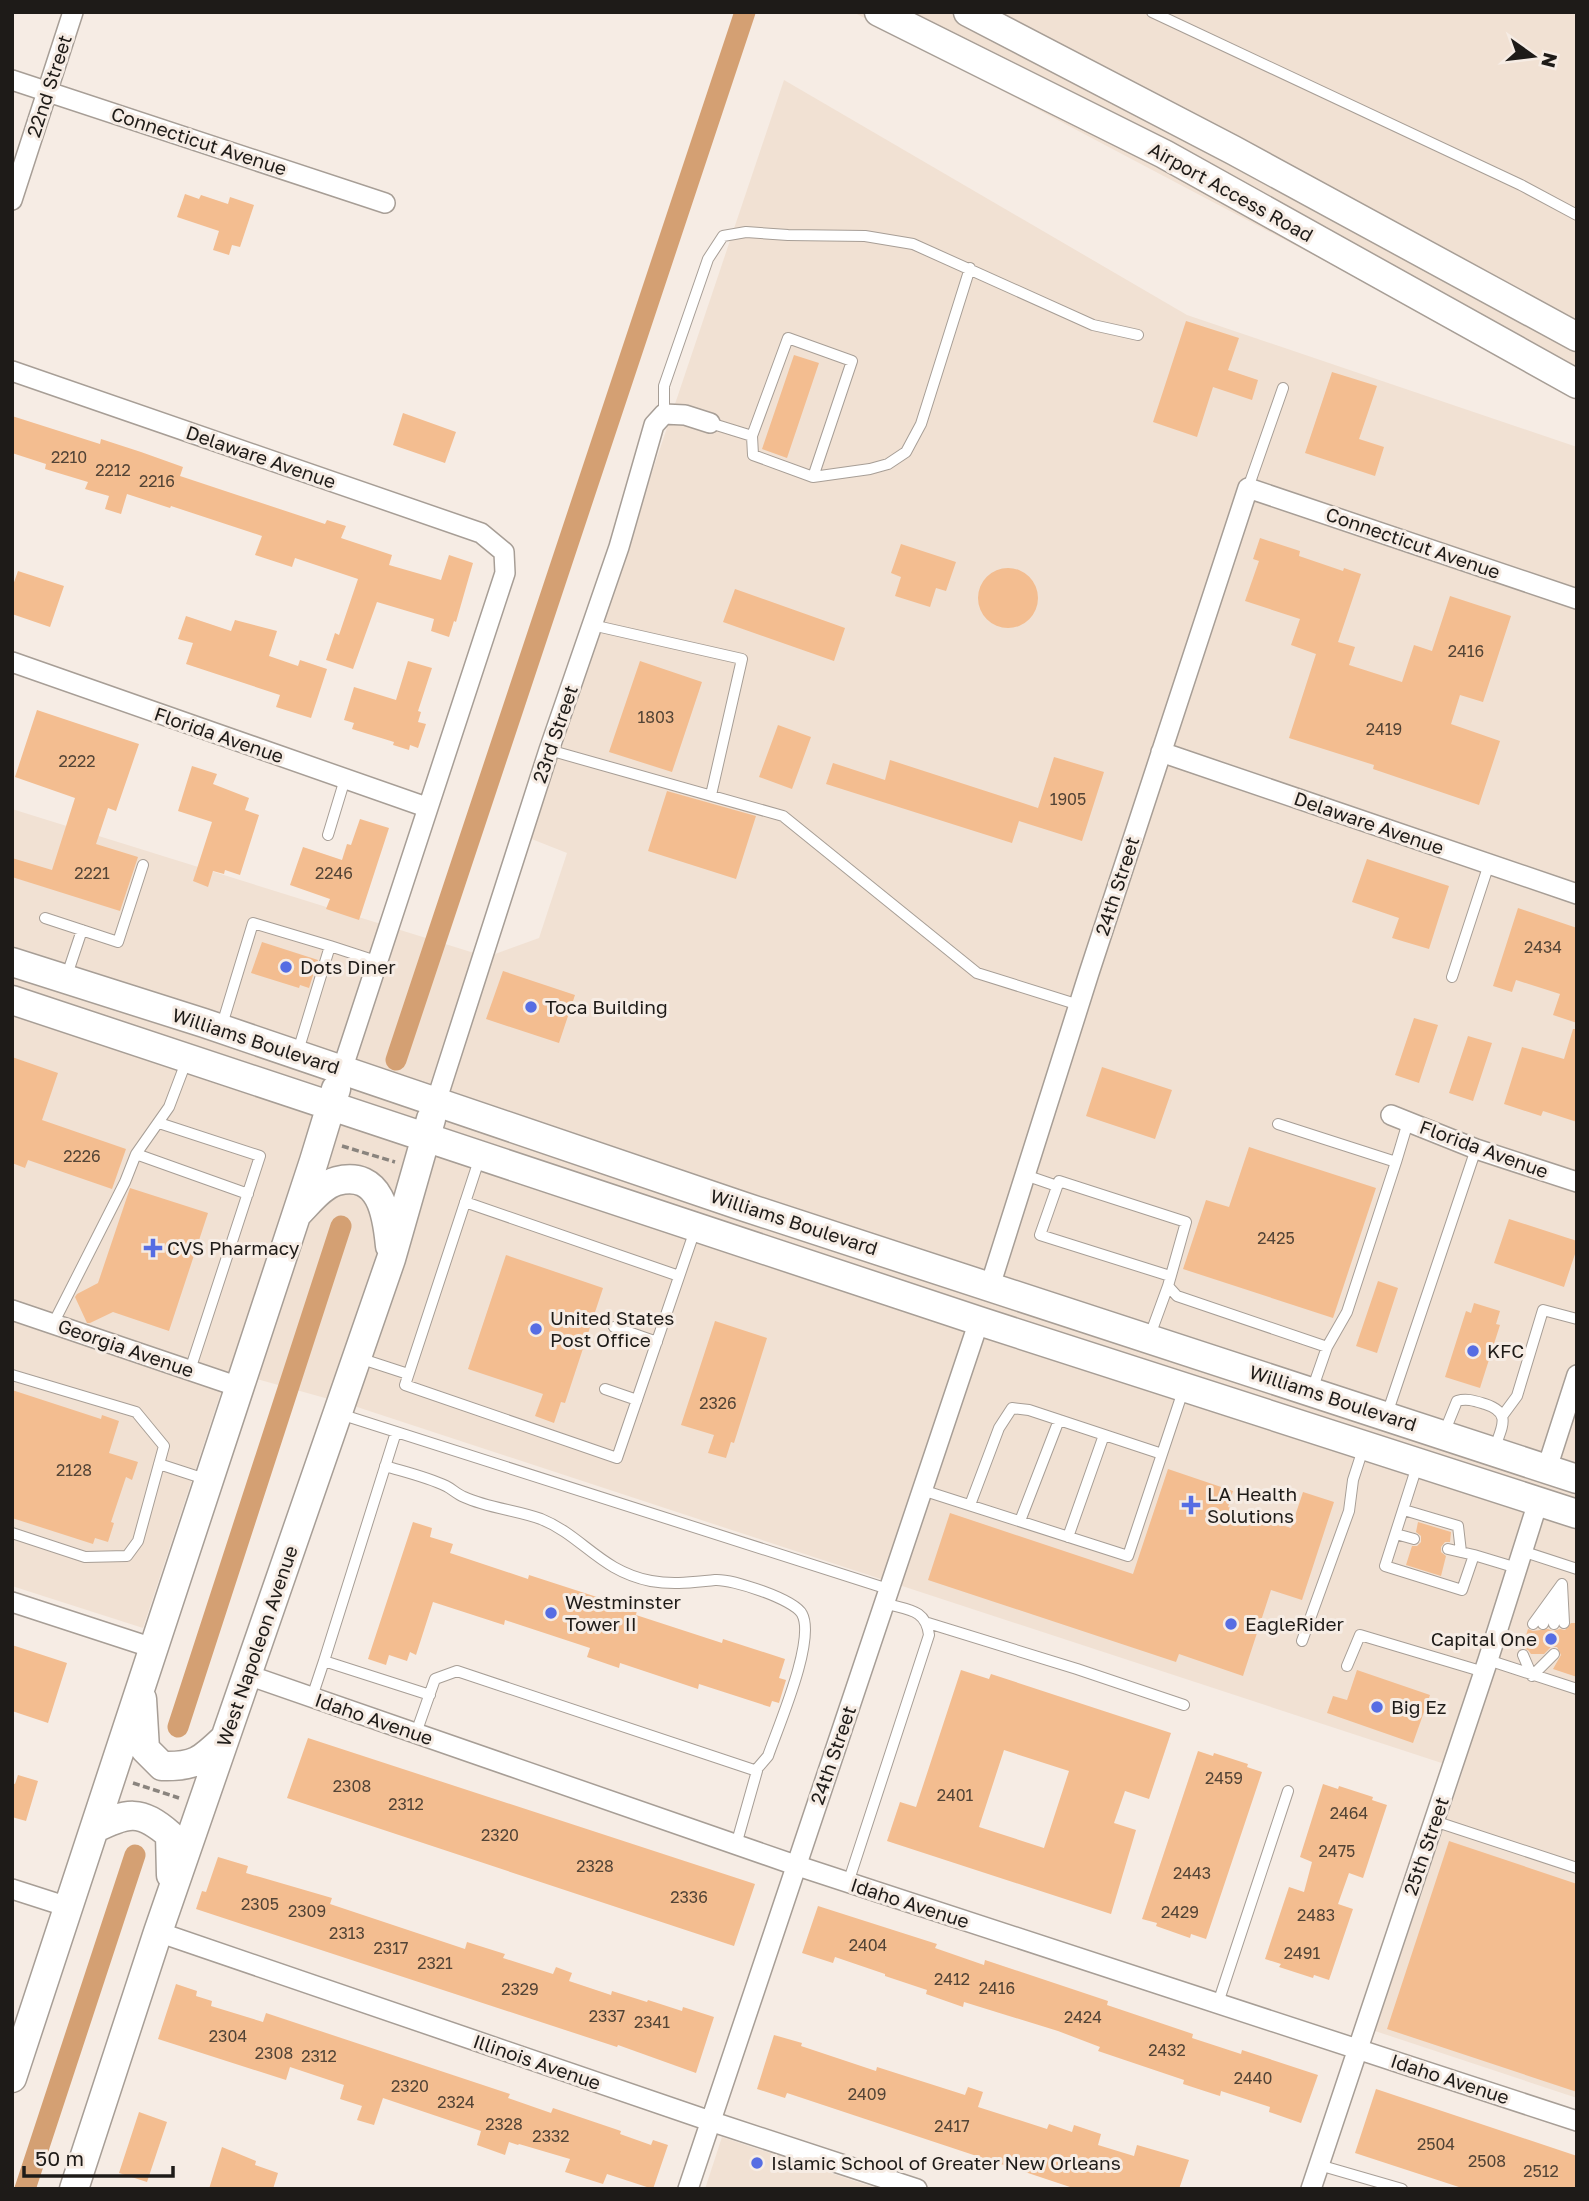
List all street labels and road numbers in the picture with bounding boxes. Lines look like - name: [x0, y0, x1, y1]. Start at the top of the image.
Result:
- street label: 22nd Street: [21, 32, 76, 140]
- street label: Connecticut Avenue: [109, 101, 290, 180]
- street label: Airport Access Road: [1145, 137, 1317, 246]
- street label: Delaware Avenue: [183, 420, 339, 493]
- street label: Connecticut Avenue: [1323, 502, 1503, 583]
- street label: 23rd Street: [527, 682, 582, 786]
- street label: Florida Avenue: [151, 702, 287, 767]
- street label: Delaware Avenue: [1291, 786, 1447, 859]
- street label: 24th Street: [1090, 833, 1143, 938]
- street label: Williams Boulevard: [169, 1003, 343, 1078]
- street label: Florida Avenue: [1417, 1115, 1552, 1182]
- street label: Williams Boulevard: [707, 1184, 881, 1259]
- street label: Georgia Avenue: [55, 1313, 197, 1382]
- street label: Williams Boulevard: [1246, 1360, 1420, 1435]
- street label: West Napoleon Avenue: [211, 1542, 302, 1749]
- street label: Idaho Avenue: [312, 1688, 436, 1749]
- street label: 24th Street: [805, 1702, 860, 1807]
- street label: 25th Street: [1398, 1794, 1453, 1898]
- street label: Idaho Avenue: [848, 1873, 972, 1933]
- street label: Illinois Avenue: [470, 2029, 604, 2094]
- street label: Idaho Avenue: [1388, 2049, 1512, 2109]

